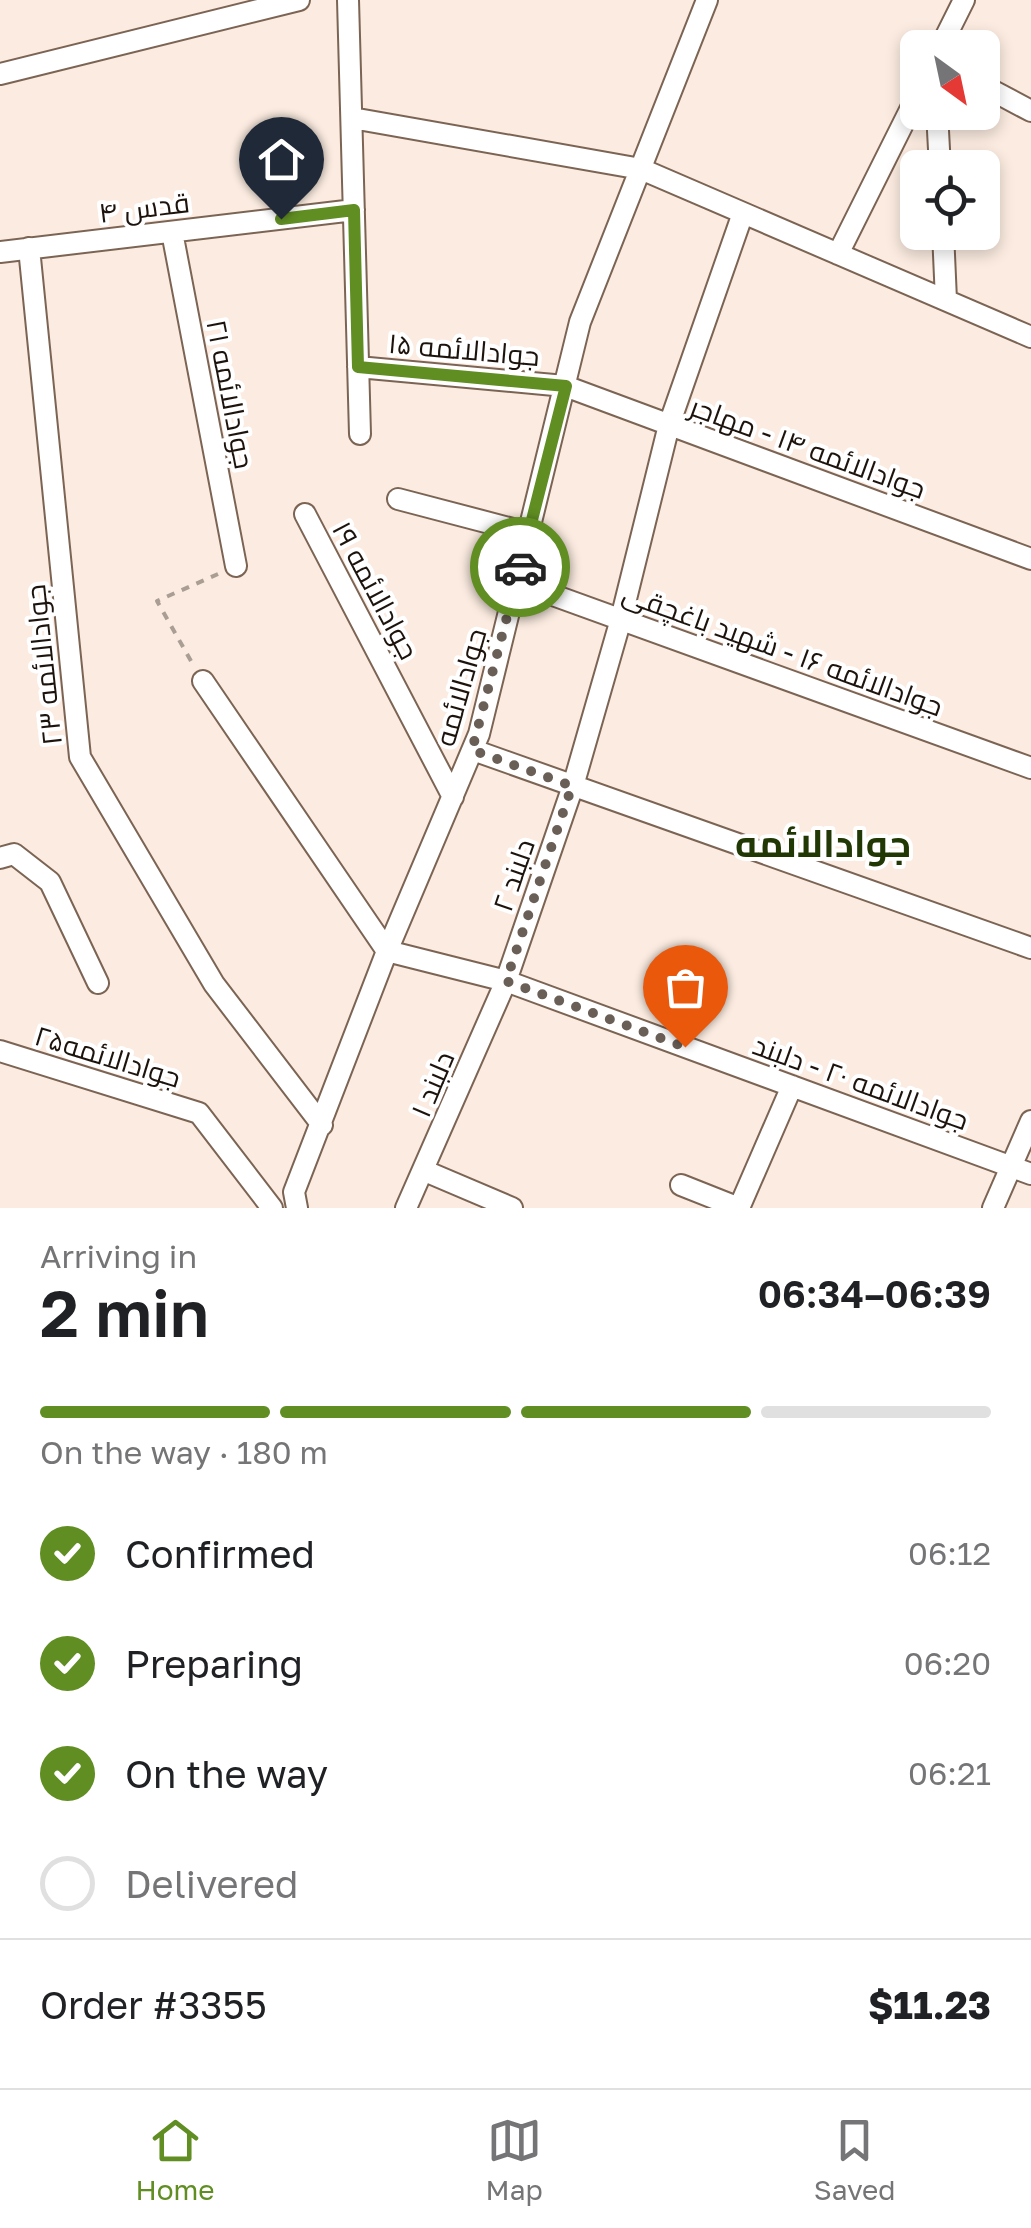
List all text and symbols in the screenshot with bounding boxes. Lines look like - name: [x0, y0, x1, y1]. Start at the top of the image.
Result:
- north arrow: [900, 30, 1000, 130]
- map controls: [900, 30, 1000, 250]
- pin: [239, 117, 324, 220]
- icon: home: [254, 132, 309, 187]
- button: locate: [900, 150, 1000, 250]
- street label: قدس ۴: [97, 185, 192, 230]
- street label: جوادالائمه ۲۱: [200, 317, 262, 471]
- street label: جوادالائمه ۱۵: [387, 326, 541, 372]
- street label: جوادالائمه ۱۴ - مهاجر: [683, 388, 930, 506]
- street label: جوادالائمه ۱۹: [326, 516, 426, 664]
- courier: [470, 517, 570, 617]
- icon: car: [493, 540, 548, 595]
- street label: جوادالائمه ۱۶ - شهید باغچقی: [617, 576, 948, 725]
- street label: جوادالائمه ۲۳: [18, 583, 68, 747]
- street label: جوادالائمه: [427, 624, 493, 750]
- district label: جوادالائمه: [735, 820, 911, 867]
- street label: دلبند ۲: [485, 834, 541, 916]
- pin: [643, 945, 728, 1048]
- icon: bag: [658, 960, 713, 1015]
- street label: جوادالائمه۲۵: [31, 1018, 185, 1094]
- street label: جوادالائمه ۲۰ - دلبند: [749, 1028, 973, 1136]
- street label: دلبند ۱: [403, 1046, 461, 1122]
- text: Arriving in: [40, 1237, 197, 1275]
- text: 06:34–06:39: [758, 1271, 991, 1316]
- text: 2 min: [40, 1273, 209, 1351]
- text: On the way · 180 m: [40, 1433, 328, 1471]
- icon: check: [40, 1526, 95, 1581]
- text: Confirmed: [125, 1531, 315, 1576]
- text: 06:12: [908, 1534, 991, 1572]
- icon: check: [40, 1636, 95, 1691]
- text: Preparing: [125, 1641, 303, 1686]
- text: 06:20: [904, 1644, 991, 1682]
- icon: check: [40, 1746, 95, 1801]
- text: On the way: [125, 1751, 328, 1796]
- text: 06:21: [908, 1754, 991, 1792]
- text: Delivered: [125, 1861, 298, 1906]
- text: Order #3355: [40, 1982, 267, 2027]
- text: $11.23: [868, 1982, 991, 2027]
- tab: Home: [136, 2113, 215, 2206]
- tab: Map: [486, 2113, 543, 2206]
- tab: Saved: [814, 2113, 896, 2206]

